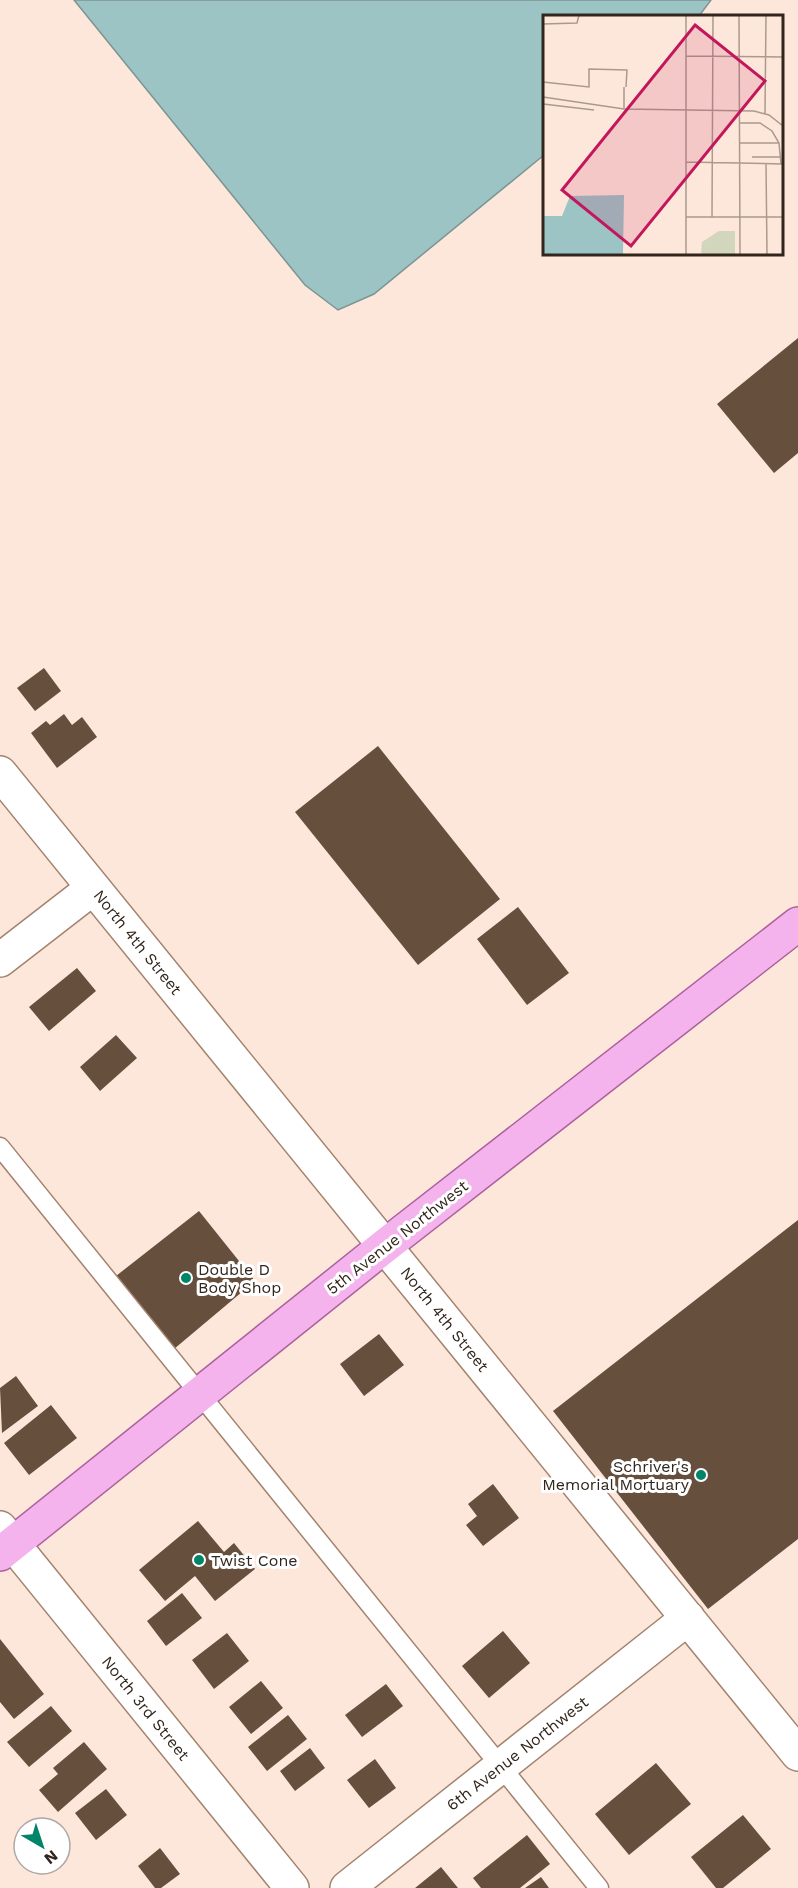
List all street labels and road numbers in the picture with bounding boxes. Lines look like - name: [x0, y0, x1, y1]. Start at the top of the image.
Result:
- street label: North 4th Street: [90, 886, 186, 999]
- street label: 5th Avenue Northwest: [323, 1176, 472, 1298]
- street label: North 4th Street: [397, 1263, 493, 1376]
- street label: North 3rd Street: [98, 1652, 194, 1764]
- street label: 6th Avenue Northwest: [443, 1692, 592, 1815]

